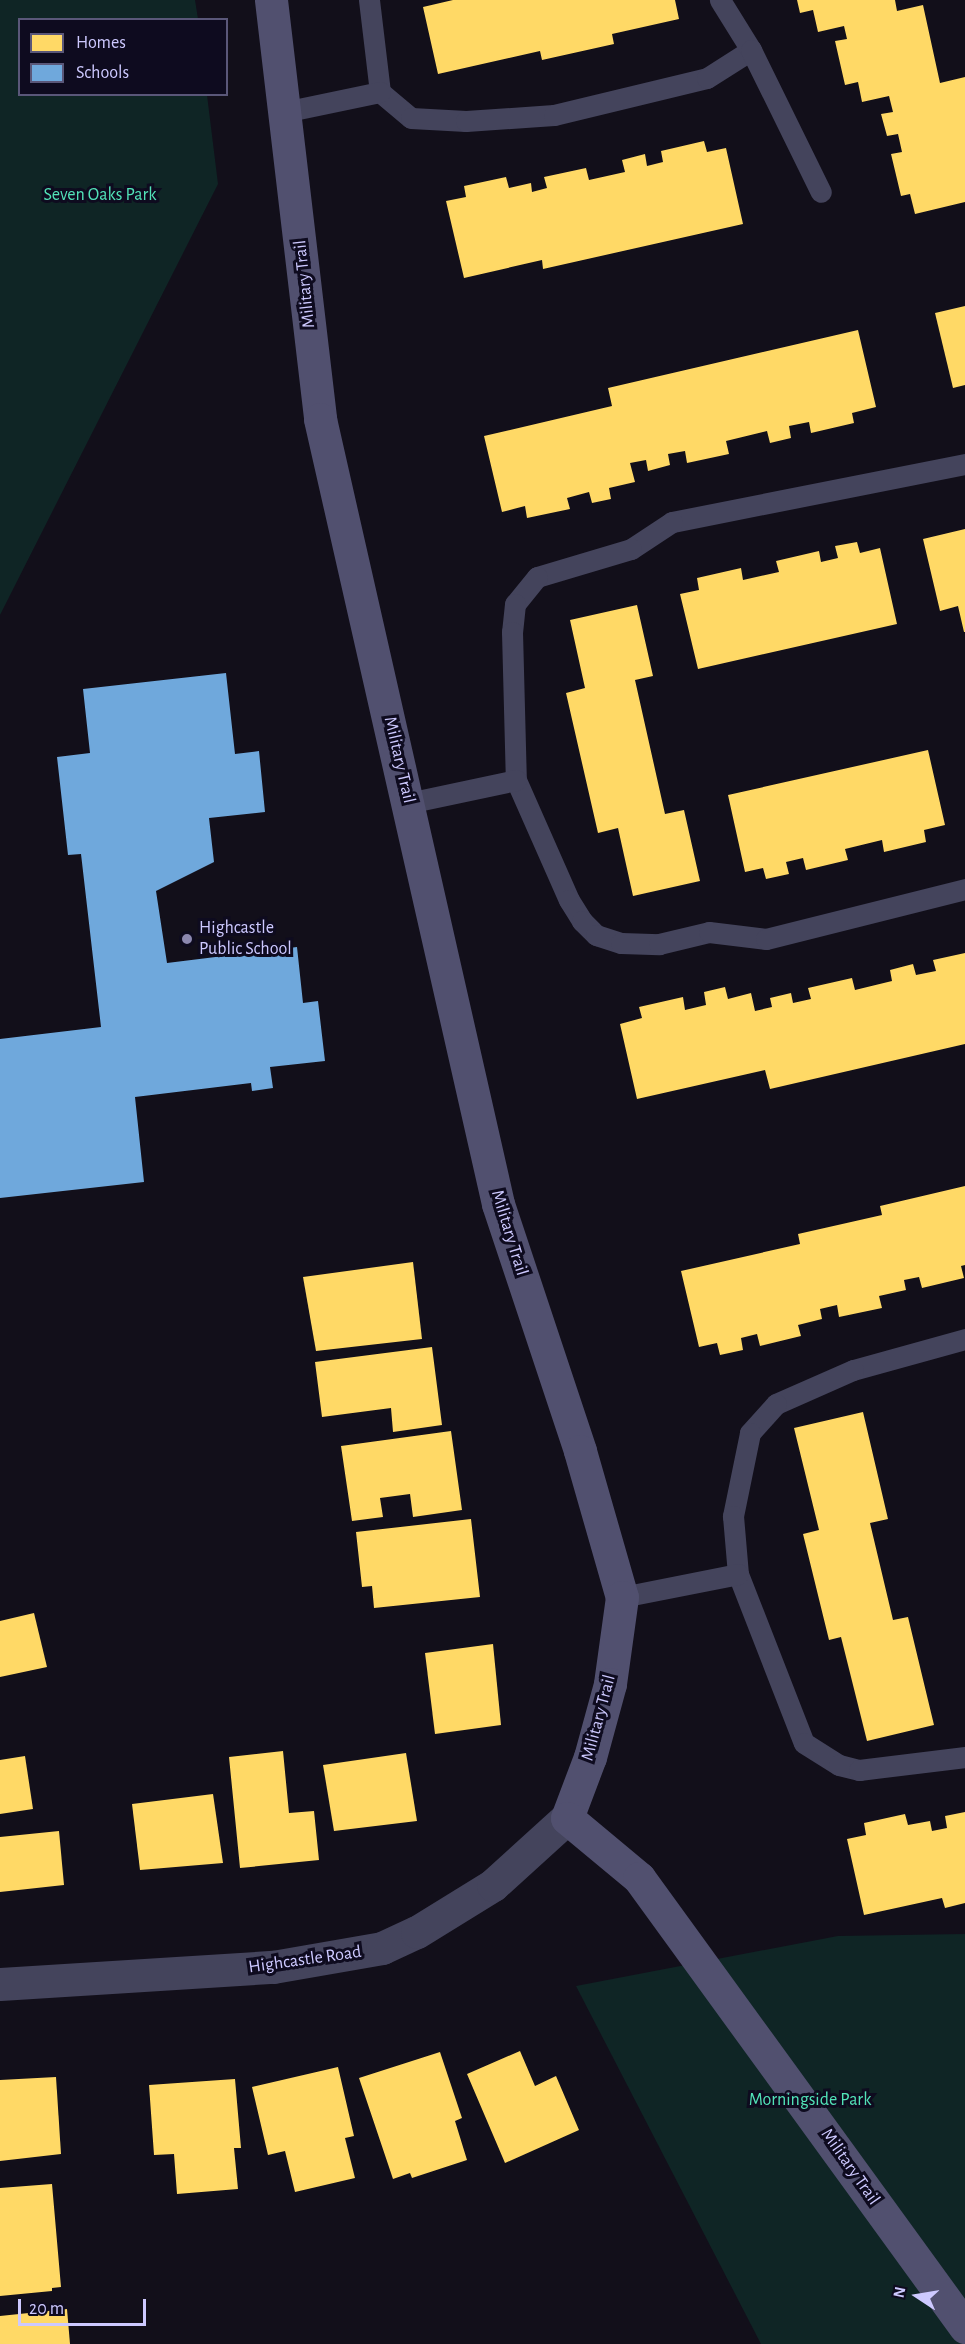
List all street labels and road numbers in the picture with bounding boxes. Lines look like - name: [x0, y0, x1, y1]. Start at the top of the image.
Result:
- street label: Military Trail: [290, 239, 320, 329]
- street label: Military Trail: [379, 715, 419, 805]
- street label: Military Trail: [486, 1188, 532, 1278]
- street label: Military Trail: [577, 1673, 621, 1763]
- street label: Highcastle Road: [247, 1941, 363, 1979]
- street label: Military Trail: [816, 2125, 884, 2209]

